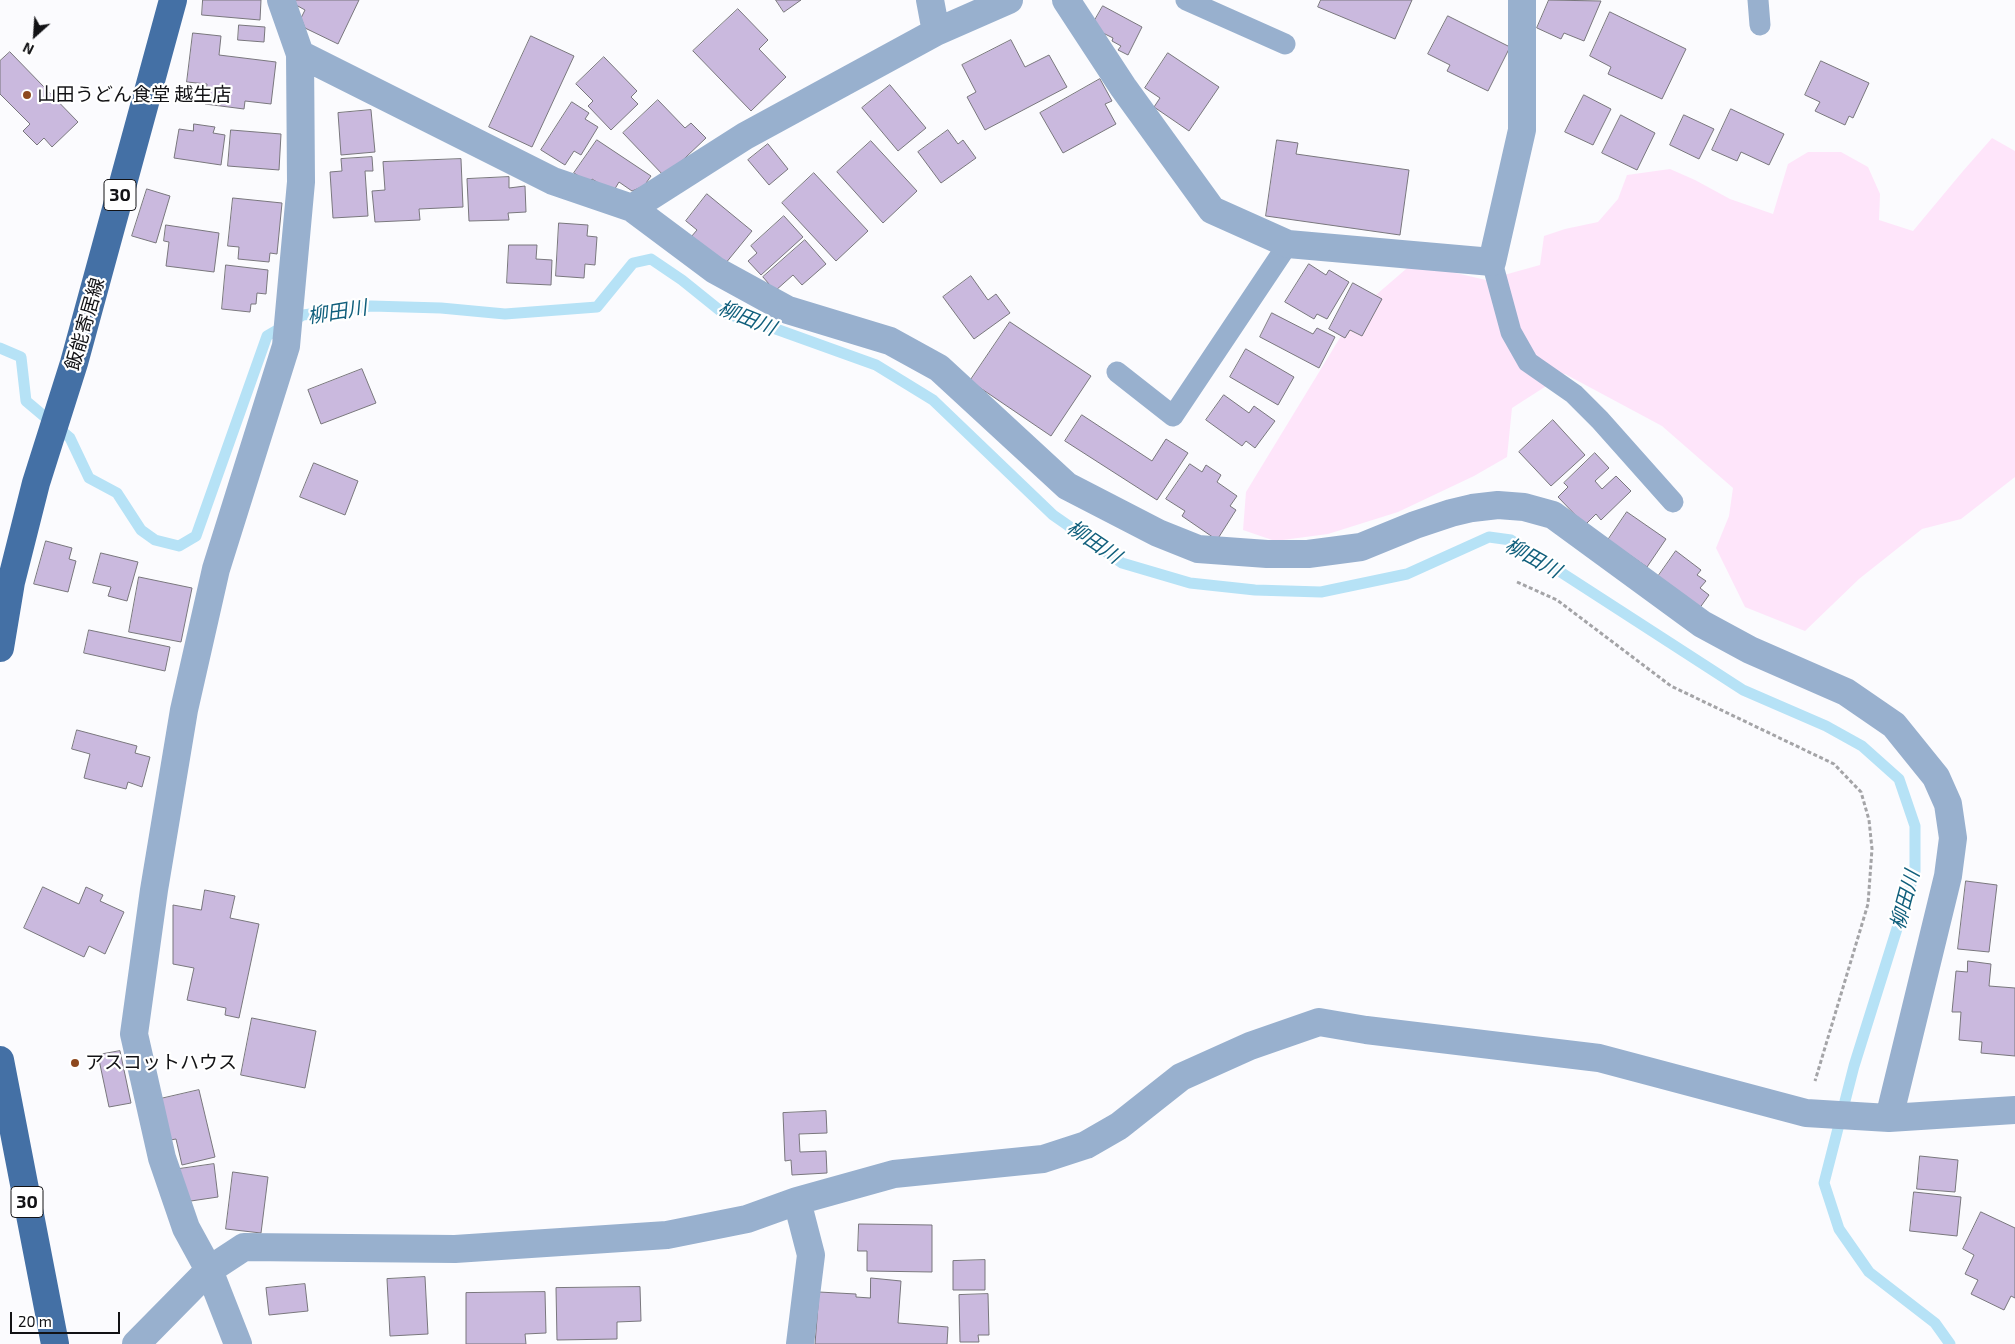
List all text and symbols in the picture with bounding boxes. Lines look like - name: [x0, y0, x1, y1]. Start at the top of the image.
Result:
- north arrow: [10, 10, 60, 60]
- text: N: [20, 39, 36, 59]
- place label: 山田うどん食堂 越生店: [37, 84, 231, 106]
- marker: 山田うどん食堂 越生店: [21, 89, 33, 101]
- road number: 30: [104, 180, 136, 210]
- street label: 飯能寄居線: [61, 275, 109, 373]
- water label: 柳田川: [305, 295, 369, 329]
- water label: 柳田川: [715, 296, 779, 340]
- water label: 柳田川: [1062, 515, 1126, 569]
- water label: 柳田川: [1501, 533, 1565, 583]
- water label: 柳田川: [1886, 868, 1924, 932]
- place label: アスコットハウス: [85, 1052, 237, 1074]
- marker: アスコットハウス: [69, 1057, 81, 1069]
- road number: 30: [11, 1186, 43, 1218]
- scale bar: [12, 1302, 122, 1334]
- text: 20 m: [18, 1312, 52, 1330]

